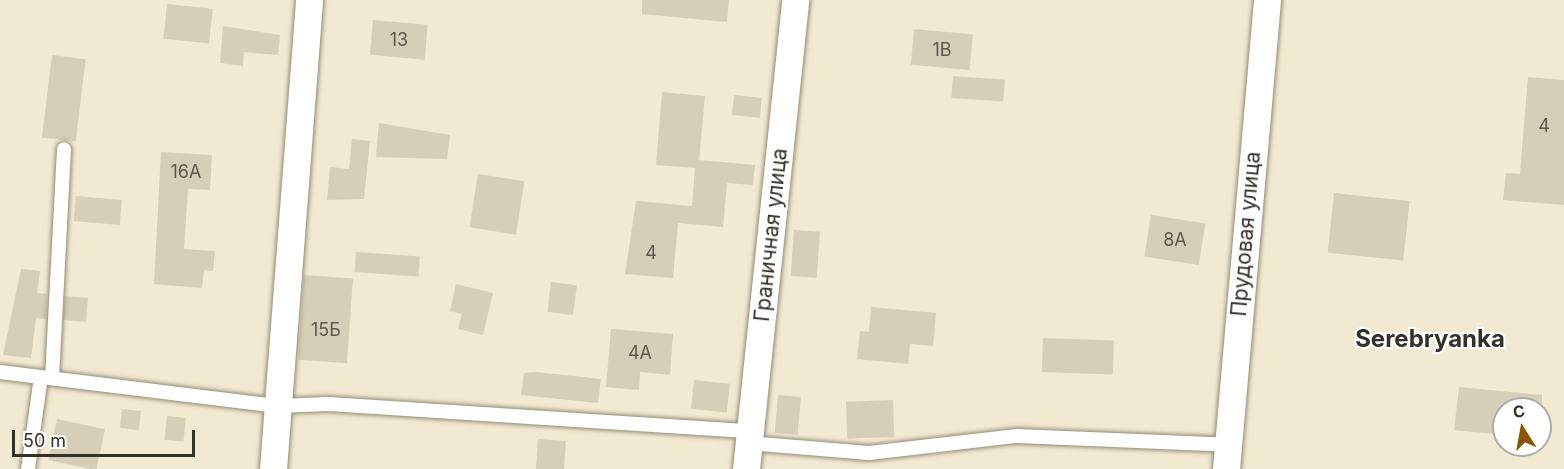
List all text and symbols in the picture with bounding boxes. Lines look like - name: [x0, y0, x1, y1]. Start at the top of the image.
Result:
- house number: 13: [390, 29, 408, 51]
- house number: 1В: [932, 39, 952, 61]
- house number: 4: [1538, 115, 1550, 137]
- street label: Граничная улица: [749, 147, 793, 323]
- street label: Прудовая улица: [1226, 150, 1266, 318]
- house number: 16А: [171, 161, 201, 183]
- house number: 8А: [1163, 229, 1187, 251]
- house number: 4: [645, 242, 657, 264]
- house number: 15Б: [311, 319, 341, 341]
- district label: Serebryanka: [1355, 325, 1505, 353]
- house number: 4А: [628, 342, 652, 364]
- north arrow: [1492, 397, 1552, 457]
- text: С: [1511, 400, 1527, 422]
- scale bar: [15, 418, 198, 456]
- text: 50 m: [23, 430, 66, 451]

